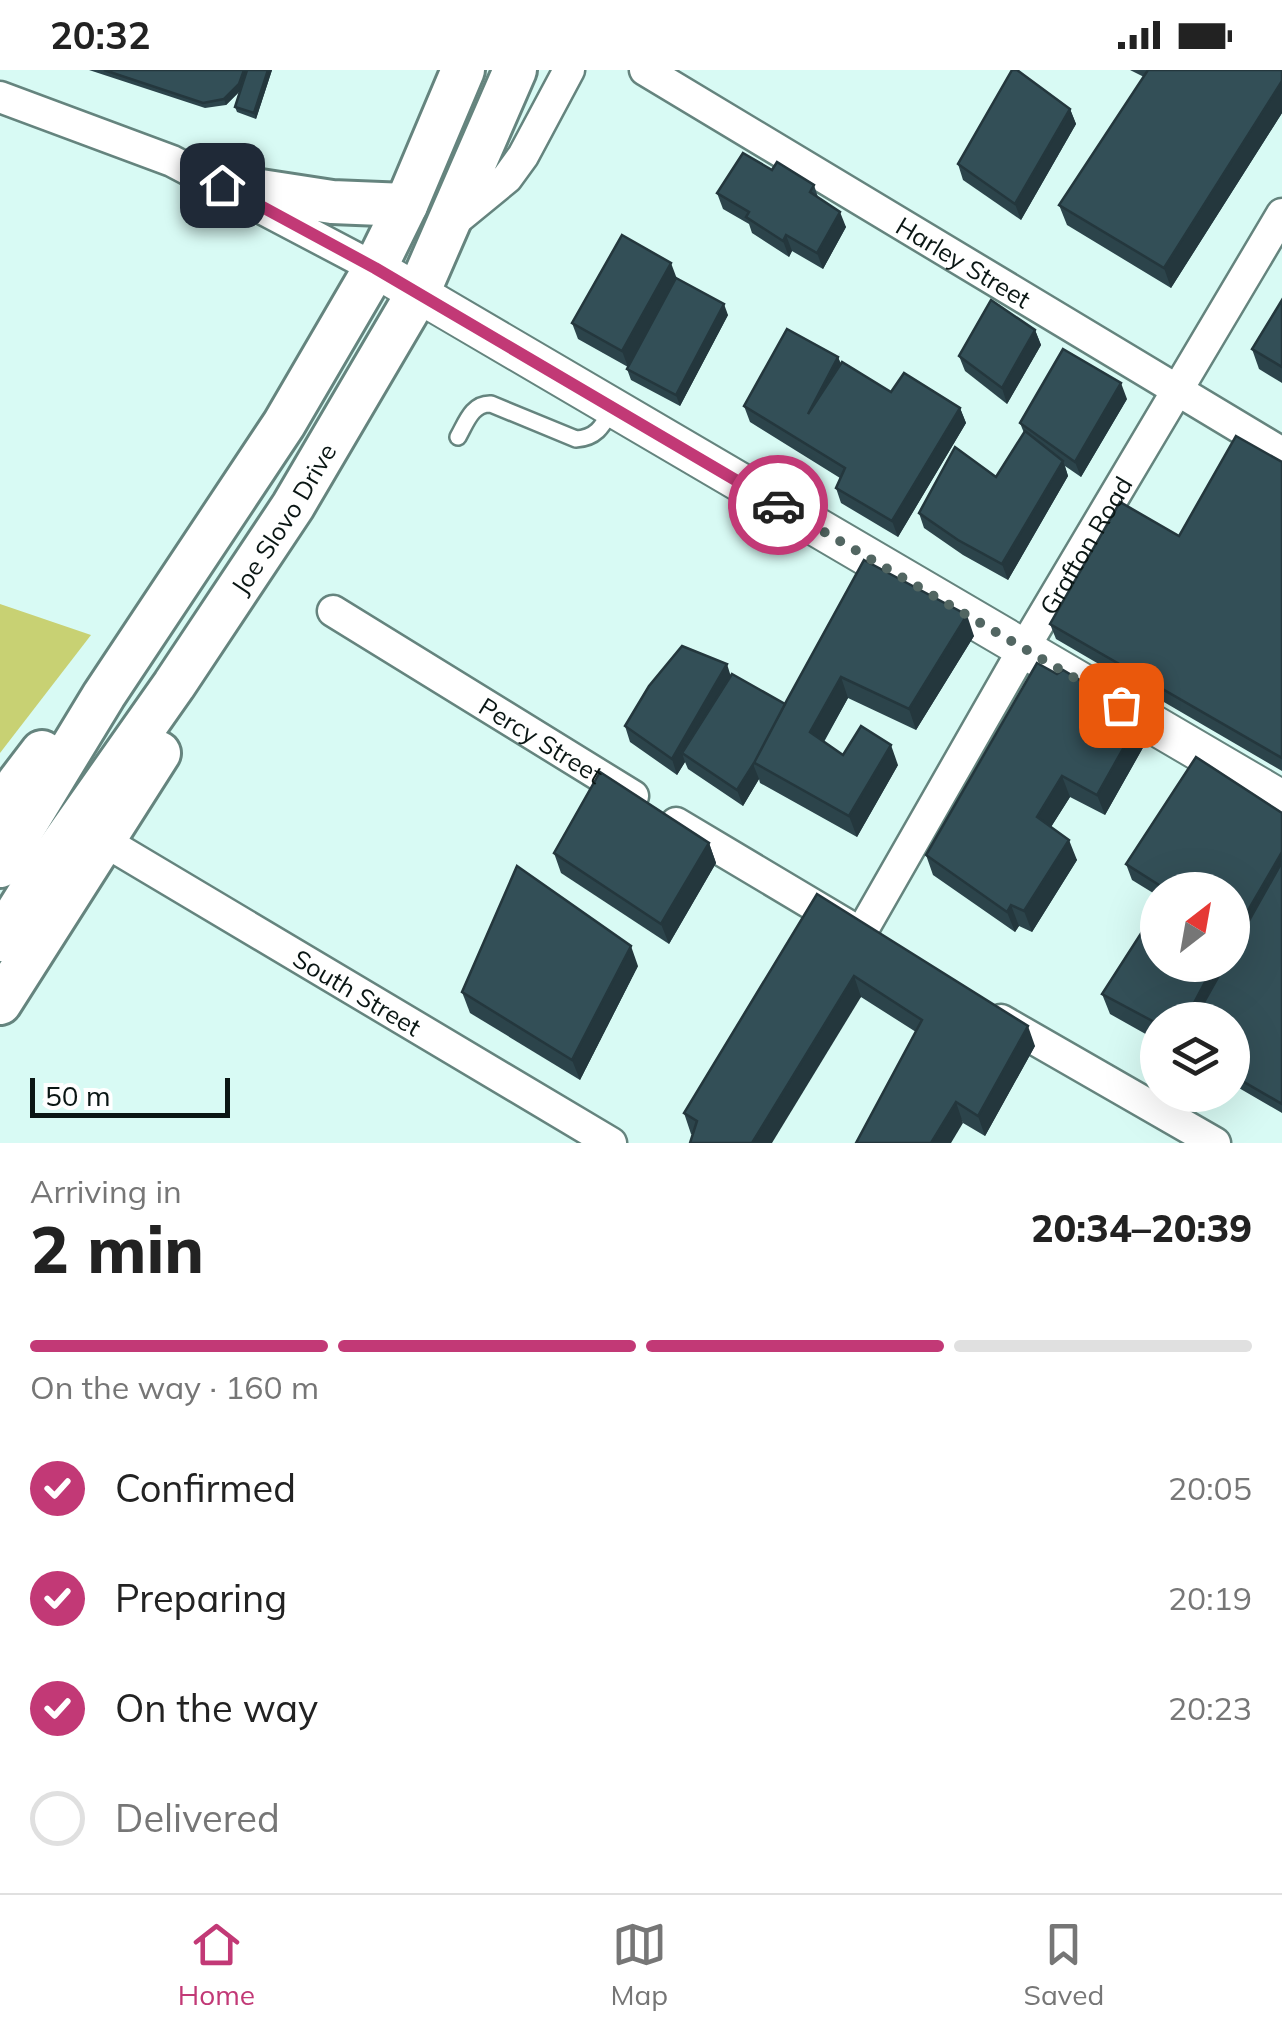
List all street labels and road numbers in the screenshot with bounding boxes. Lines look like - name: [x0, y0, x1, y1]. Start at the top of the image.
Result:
- street label: Harley Street: [891, 209, 1037, 314]
- street label: Joe Slovo Drive: [224, 437, 342, 600]
- street label: Grafton Road: [1032, 470, 1138, 620]
- street label: Percy Street: [474, 690, 609, 790]
- street label: South Street: [288, 942, 427, 1042]

